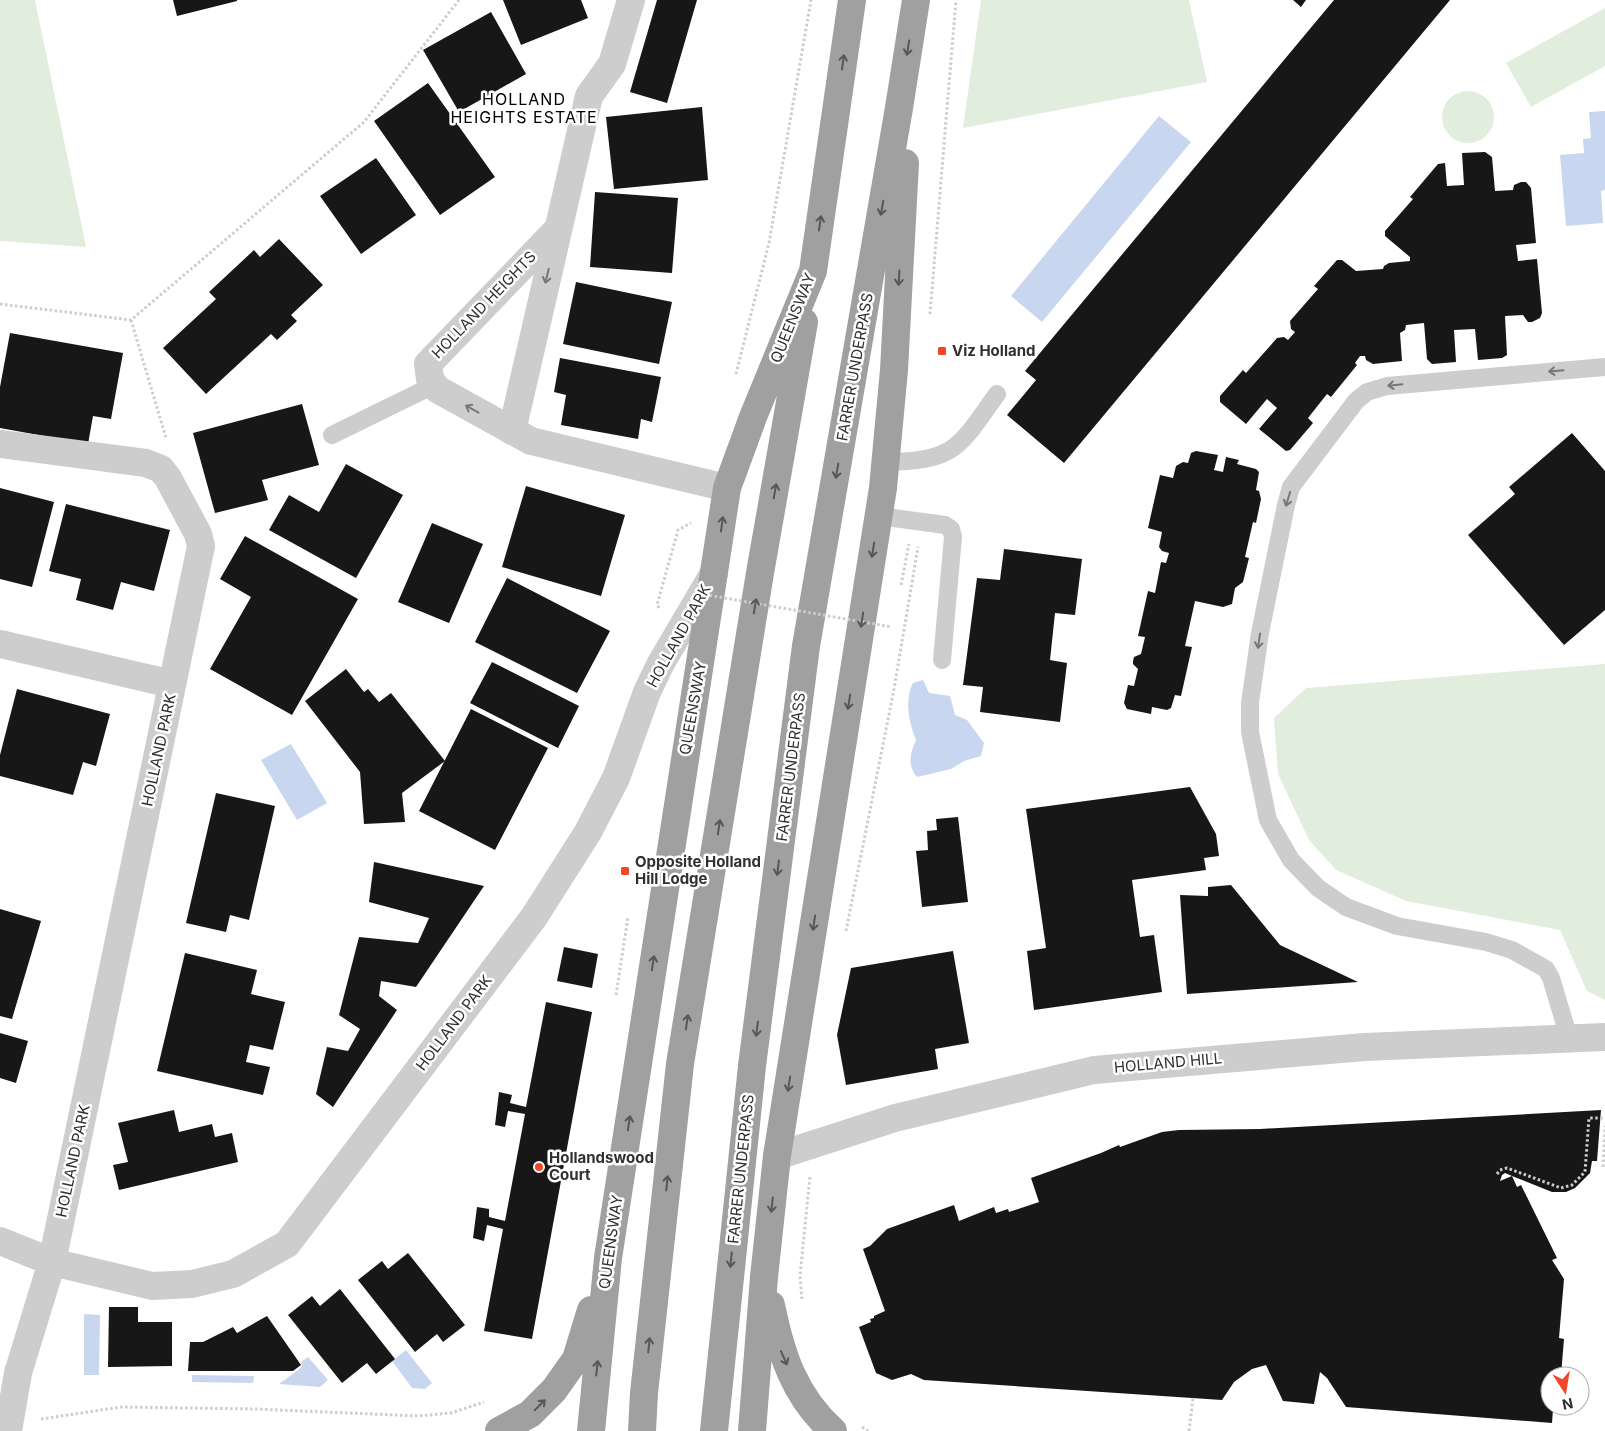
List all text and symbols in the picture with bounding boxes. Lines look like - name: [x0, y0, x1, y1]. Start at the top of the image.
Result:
- one-way arrow: [903, 40, 913, 56]
- one-way arrow: [838, 55, 848, 71]
- district label: HOLLAND HEIGHTS ESTATE: [450, 89, 598, 127]
- one-way arrow: [877, 199, 887, 215]
- one-way arrow: [815, 216, 825, 232]
- street label: HOLLAND HEIGHTS: [427, 247, 540, 362]
- one-way arrow: [542, 268, 551, 284]
- one-way arrow: [894, 269, 904, 285]
- street label: QUEENSWAY: [766, 270, 819, 365]
- street label: FARRER UNDERPASS: [832, 291, 877, 442]
- place label: Viz Holland: [952, 341, 1035, 360]
- marker: Viz Holland: [936, 345, 948, 357]
- one-way arrow: [1549, 366, 1565, 376]
- one-way arrow: [1387, 381, 1403, 390]
- one-way arrow: [465, 404, 480, 413]
- one-way arrow: [832, 463, 842, 479]
- one-way arrow: [770, 483, 780, 499]
- one-way arrow: [1283, 490, 1292, 506]
- one-way arrow: [717, 516, 727, 532]
- one-way arrow: [868, 542, 878, 558]
- street label: HOLLAND PARK: [642, 581, 715, 691]
- one-way arrow: [750, 598, 760, 614]
- one-way arrow: [857, 611, 867, 627]
- one-way arrow: [1253, 633, 1263, 649]
- street label: QUEENSWAY: [675, 660, 710, 756]
- street label: FARRER UNDERPASS: [772, 691, 809, 843]
- street label: HOLLAND PARK: [137, 692, 180, 808]
- one-way arrow: [844, 694, 854, 710]
- one-way arrow: [714, 820, 724, 836]
- place label: Opposite Holland Hill Lodge: [635, 852, 761, 888]
- one-way arrow: [772, 860, 782, 876]
- marker: Opposite Holland Hill Lodge: [619, 865, 631, 877]
- one-way arrow: [809, 915, 819, 931]
- one-way arrow: [648, 955, 658, 971]
- street label: HOLLAND PARK: [411, 971, 496, 1074]
- one-way arrow: [683, 1014, 693, 1030]
- one-way arrow: [751, 1021, 761, 1037]
- street label: HOLLAND HILL: [1113, 1048, 1223, 1077]
- one-way arrow: [783, 1075, 793, 1091]
- street label: FARRER UNDERPASS: [723, 1093, 758, 1245]
- street label: HOLLAND PARK: [51, 1103, 94, 1219]
- one-way arrow: [624, 1116, 634, 1132]
- place label: Hollandswood Court: [549, 1148, 654, 1184]
- marker: Hollandswood Court: [533, 1161, 545, 1173]
- one-way arrow: [662, 1176, 672, 1192]
- street label: QUEENSWAY: [594, 1194, 627, 1290]
- one-way arrow: [767, 1196, 777, 1212]
- one-way arrow: [727, 1252, 736, 1268]
- one-way arrow: [644, 1337, 654, 1353]
- one-way arrow: [779, 1350, 789, 1365]
- one-way arrow: [592, 1360, 602, 1376]
- north arrow: [1540, 1366, 1590, 1416]
- text: N: [1561, 1395, 1575, 1414]
- one-way arrow: [533, 1399, 545, 1411]

